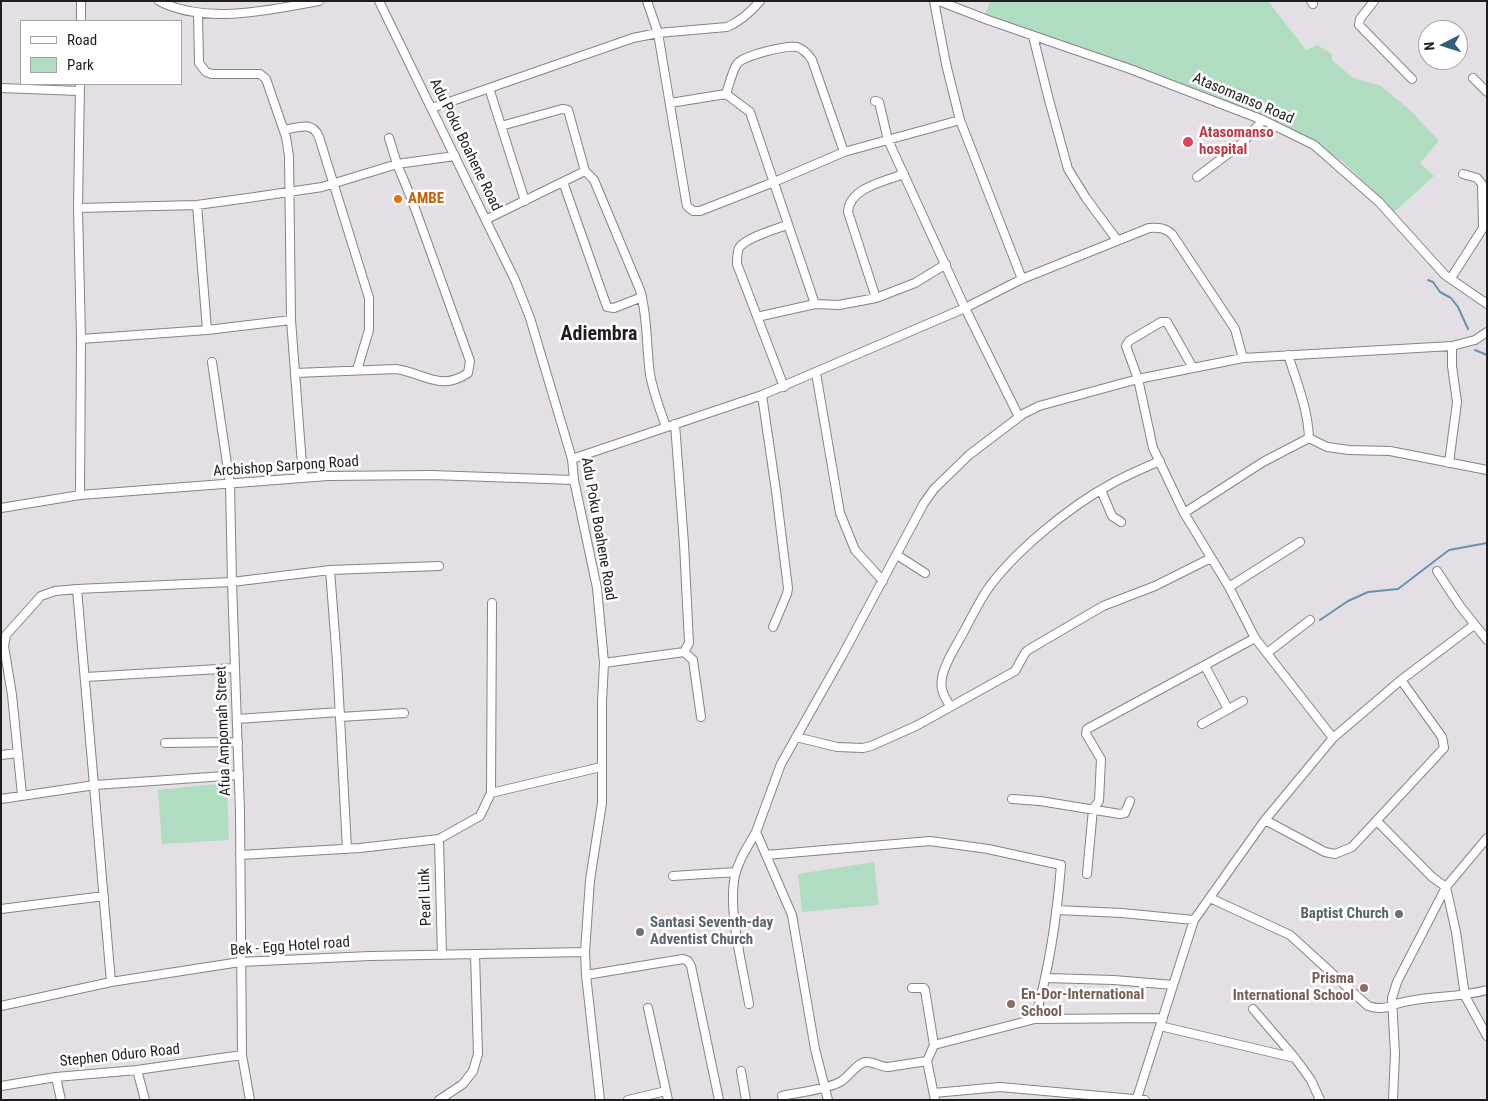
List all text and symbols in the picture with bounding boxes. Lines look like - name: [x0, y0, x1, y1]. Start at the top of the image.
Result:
- legend: [20, 20, 182, 85]
- north arrow: [1418, 20, 1468, 70]
- text: Road: [67, 31, 97, 49]
- text: N: [1421, 41, 1437, 51]
- text: Park: [67, 56, 94, 74]
- street label: Atasomanso Road: [1190, 70, 1296, 128]
- street label: Adu Poku Boahene Road: [425, 76, 505, 214]
- place label: Atasomanso hospital: [1199, 124, 1274, 159]
- marker: Atasomanso hospital: [1181, 135, 1195, 149]
- place label: AMBE: [408, 190, 444, 208]
- marker: AMBE: [392, 193, 404, 205]
- district label: Adiembra: [561, 323, 637, 347]
- street label: Arcbishop Sarpong Road: [213, 453, 359, 481]
- street label: Adu Poku Boahene Road: [577, 456, 619, 602]
- street label: Afua Ampomah Street: [213, 665, 235, 797]
- street label: Pearl Link: [416, 867, 436, 927]
- place label: Baptist Church: [1300, 905, 1389, 923]
- marker: Baptist Church: [1393, 908, 1405, 920]
- place label: Santasi Seventh-day Adventist Church: [650, 914, 773, 949]
- marker: Santasi Seventh-day Adventist Church: [634, 926, 646, 938]
- street label: Bek - Egg Hotel road: [230, 934, 350, 960]
- place label: Prisma International School: [1233, 970, 1354, 1005]
- marker: Prisma International School: [1358, 982, 1370, 994]
- place label: En-Dor-International School: [1021, 986, 1144, 1021]
- marker: En-Dor-International School: [1005, 998, 1017, 1010]
- street label: Stephen Oduro Road: [59, 1041, 181, 1071]

